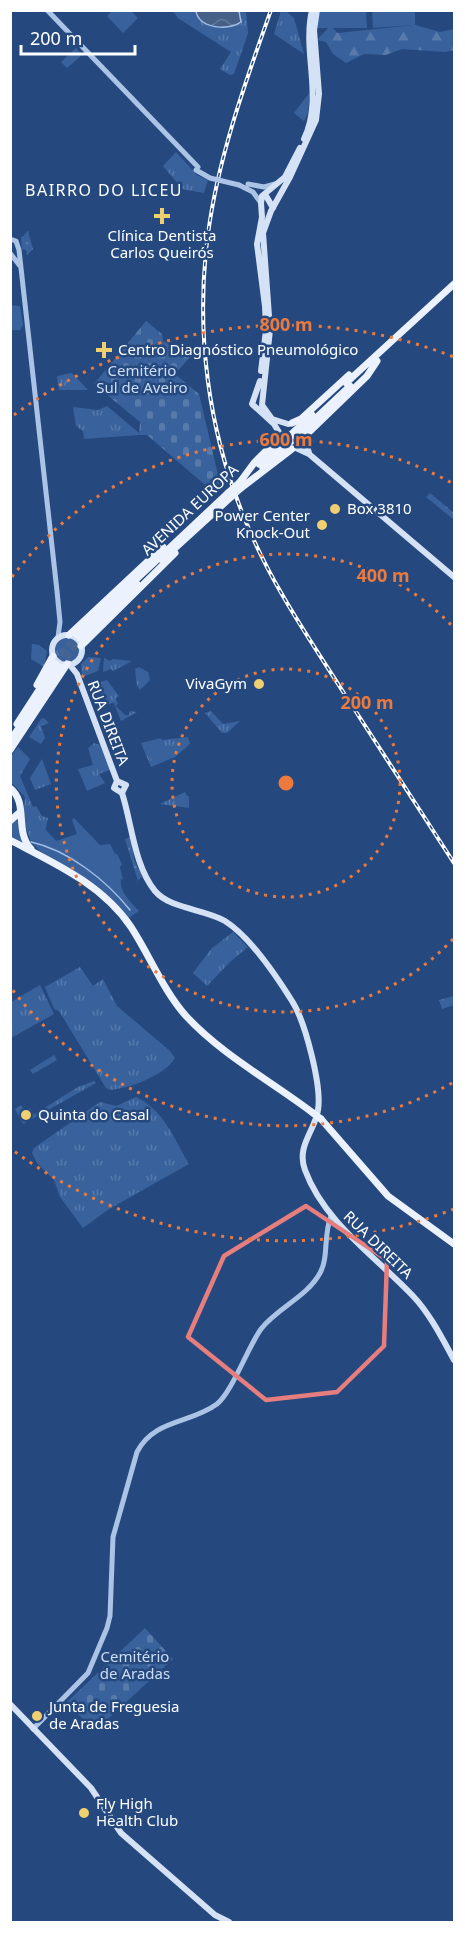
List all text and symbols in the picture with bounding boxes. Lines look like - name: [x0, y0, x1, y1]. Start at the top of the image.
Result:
- scale bar: [21, 18, 135, 56]
- text: 200 m: [30, 26, 82, 50]
- district label: BAIRRO DO LICEU: [25, 179, 183, 201]
- marker: Clínica Dentista Carlos Queirós: [153, 207, 171, 225]
- place label: Clínica Dentista Carlos Queirós: [108, 225, 216, 262]
- text: 800 m: [259, 312, 313, 336]
- place label: Centro Diagnóstico Pneumológico: [118, 339, 358, 359]
- marker: Centro Diagnóstico Pneumológico: [95, 341, 113, 359]
- park label: Cemitério Sul de Aveiro: [96, 360, 188, 397]
- text: 600 m: [259, 427, 313, 451]
- street label: AVENIDA EUROPA: [137, 459, 242, 559]
- place label: Box 3810: [347, 498, 412, 518]
- marker: Box 3810: [328, 502, 342, 516]
- place label: Power Center Knock-Out: [215, 505, 311, 542]
- marker: Power Center Knock-Out: [315, 518, 329, 532]
- text: 400 m: [356, 563, 410, 587]
- place label: VivaGym: [185, 673, 247, 693]
- street label: RUA DIREITA: [84, 677, 134, 768]
- marker: VivaGym: [252, 677, 266, 691]
- text: 200 m: [340, 690, 394, 714]
- centre of rings: [276, 773, 296, 793]
- place label: Quinta do Casal: [38, 1104, 149, 1124]
- marker: Quinta do Casal: [19, 1108, 33, 1122]
- street label: RUA DIREITA: [340, 1206, 418, 1283]
- park label: Cemitério de Aradas: [100, 1646, 170, 1683]
- place label: Junta de Freguesia de Aradas: [47, 1696, 180, 1733]
- marker: Junta de Freguesia de Aradas: [30, 1709, 44, 1723]
- place label: Fly High Health Club: [96, 1793, 178, 1830]
- marker: Fly High Health Club: [77, 1806, 91, 1820]

